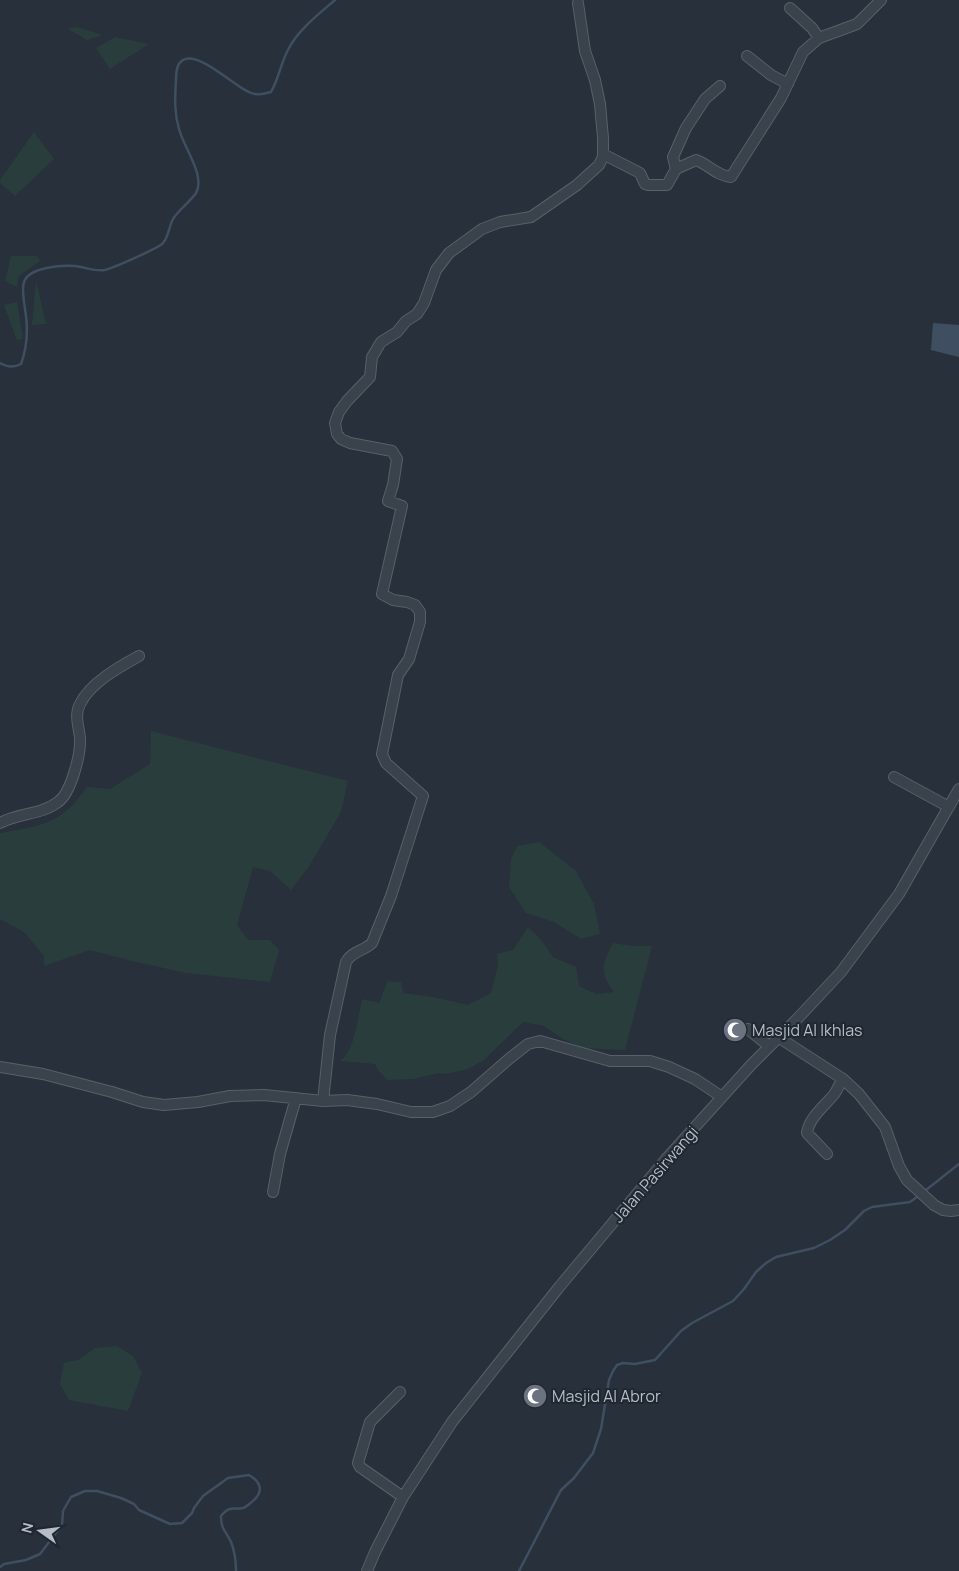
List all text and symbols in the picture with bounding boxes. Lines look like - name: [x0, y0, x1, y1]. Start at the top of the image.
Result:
- mosque icon: Masjid Al Ikhlas: [722, 1017, 748, 1043]
- place label: Masjid Al Ikhlas: [752, 1019, 862, 1041]
- street label: Jalan Pasirwangi: [607, 1121, 703, 1227]
- mosque icon: Masjid Al Abror: [522, 1383, 548, 1409]
- place label: Masjid Al Abror: [552, 1385, 661, 1407]
- north arrow: [15, 1506, 65, 1556]
- text: N: [16, 1521, 37, 1535]

